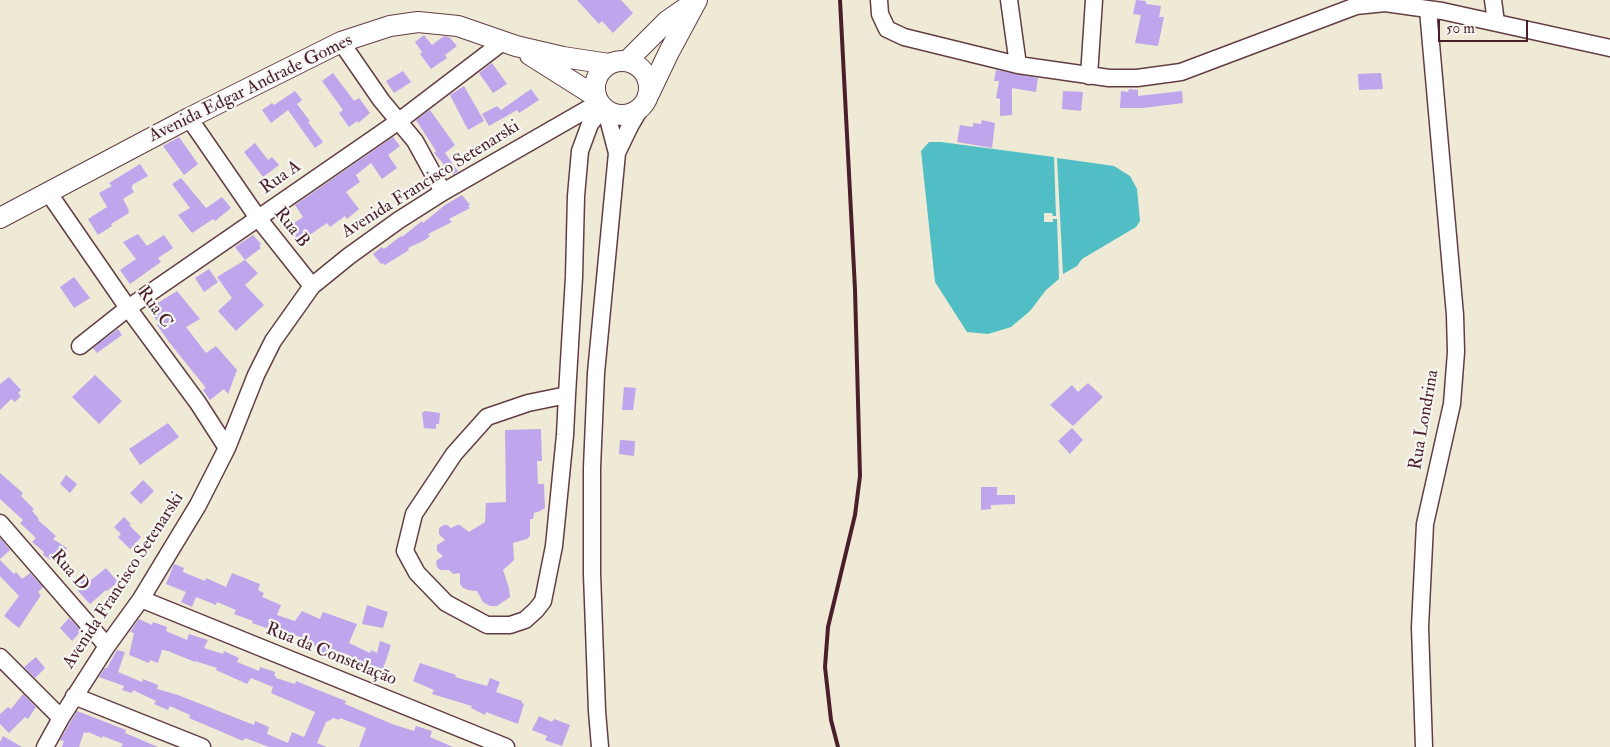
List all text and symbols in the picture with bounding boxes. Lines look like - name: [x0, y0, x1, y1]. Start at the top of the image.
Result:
- scale bar: [1440, 10, 1530, 42]
- text: 50 m: [1446, 19, 1475, 38]
- street label: Avenida Edgar Andrade Gomes: [146, 30, 356, 148]
- street label: Avenida Francisco Setenarski: [338, 116, 524, 244]
- street label: Rua A: [257, 156, 305, 200]
- street label: Rua B: [269, 204, 313, 252]
- street label: Rua C: [132, 283, 176, 333]
- street label: Rua Londrina: [1406, 368, 1444, 472]
- street label: Avenida Francisco Setenarski: [59, 489, 189, 673]
- street label: Rua D: [45, 546, 93, 596]
- street label: Rua da Constelação: [262, 619, 400, 691]

